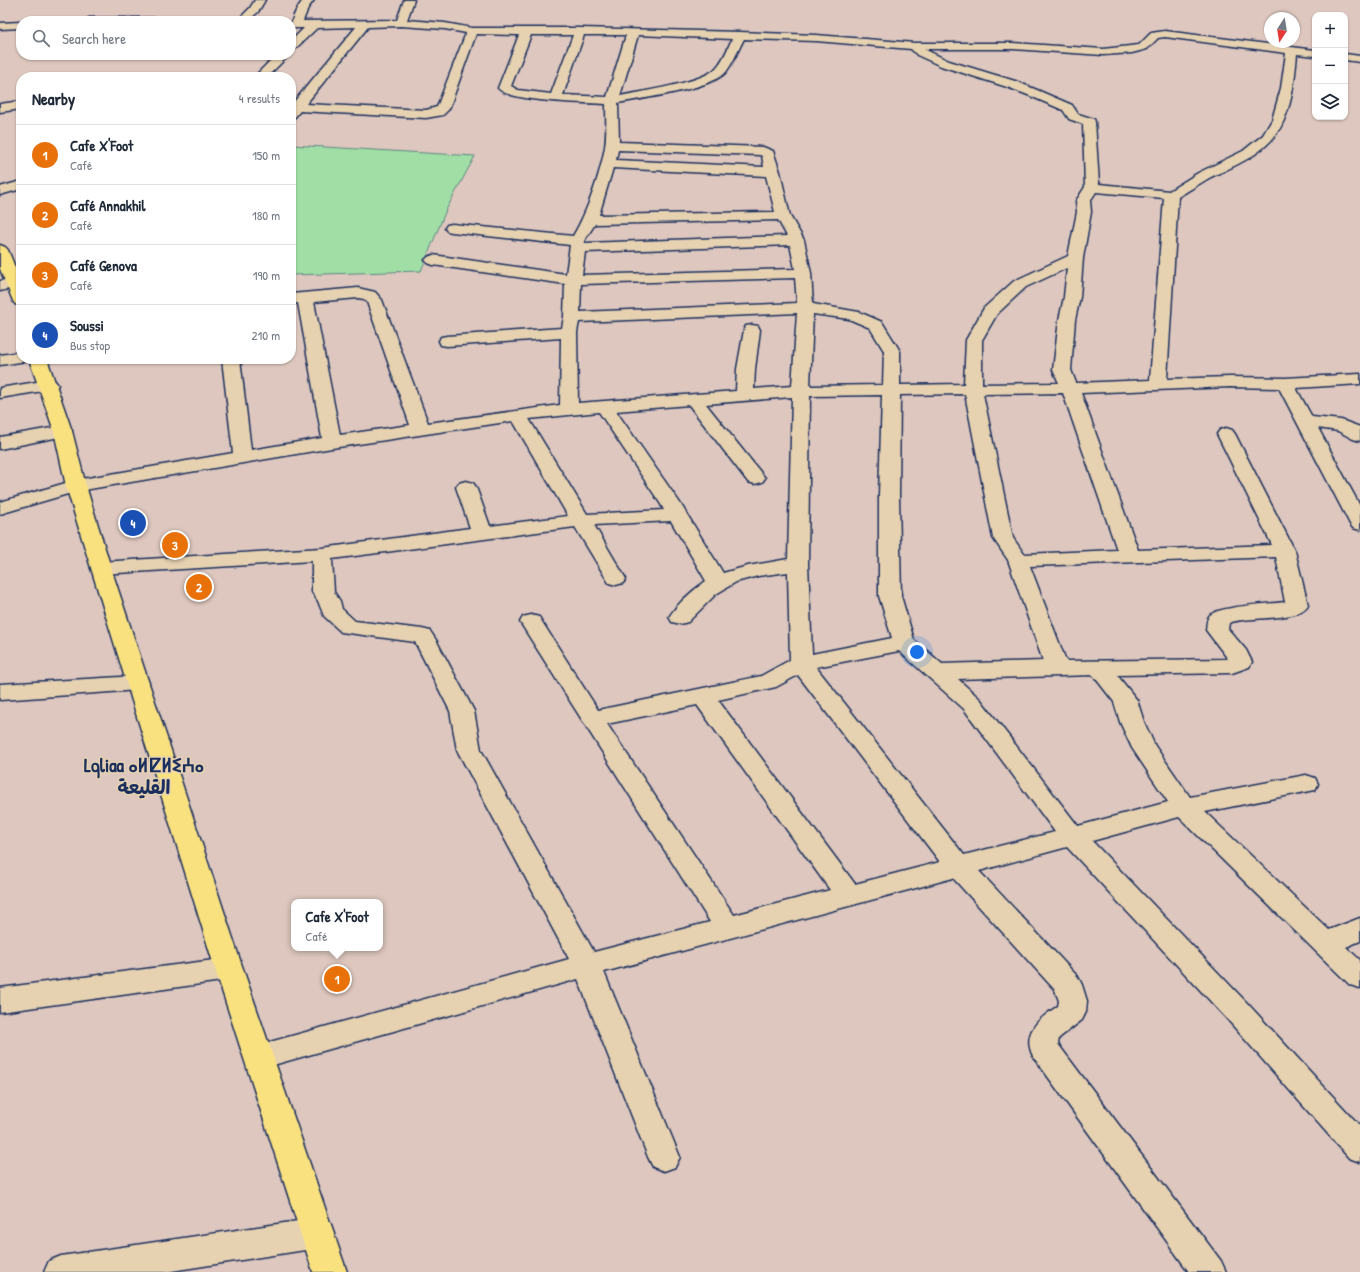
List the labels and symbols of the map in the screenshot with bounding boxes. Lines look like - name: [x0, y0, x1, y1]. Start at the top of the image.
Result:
- north arrow: [1264, 12, 1300, 48]
- pin: 4: [120, 508, 146, 538]
- pin: 3: [162, 530, 188, 560]
- pin: 2: [186, 572, 212, 602]
- your location: [907, 642, 927, 662]
- district label: Lqliaa ⴰⵍⵇⵍⵉⵄⴰ القليعة: [84, 752, 204, 800]
- pin: 1: [324, 964, 350, 994]

